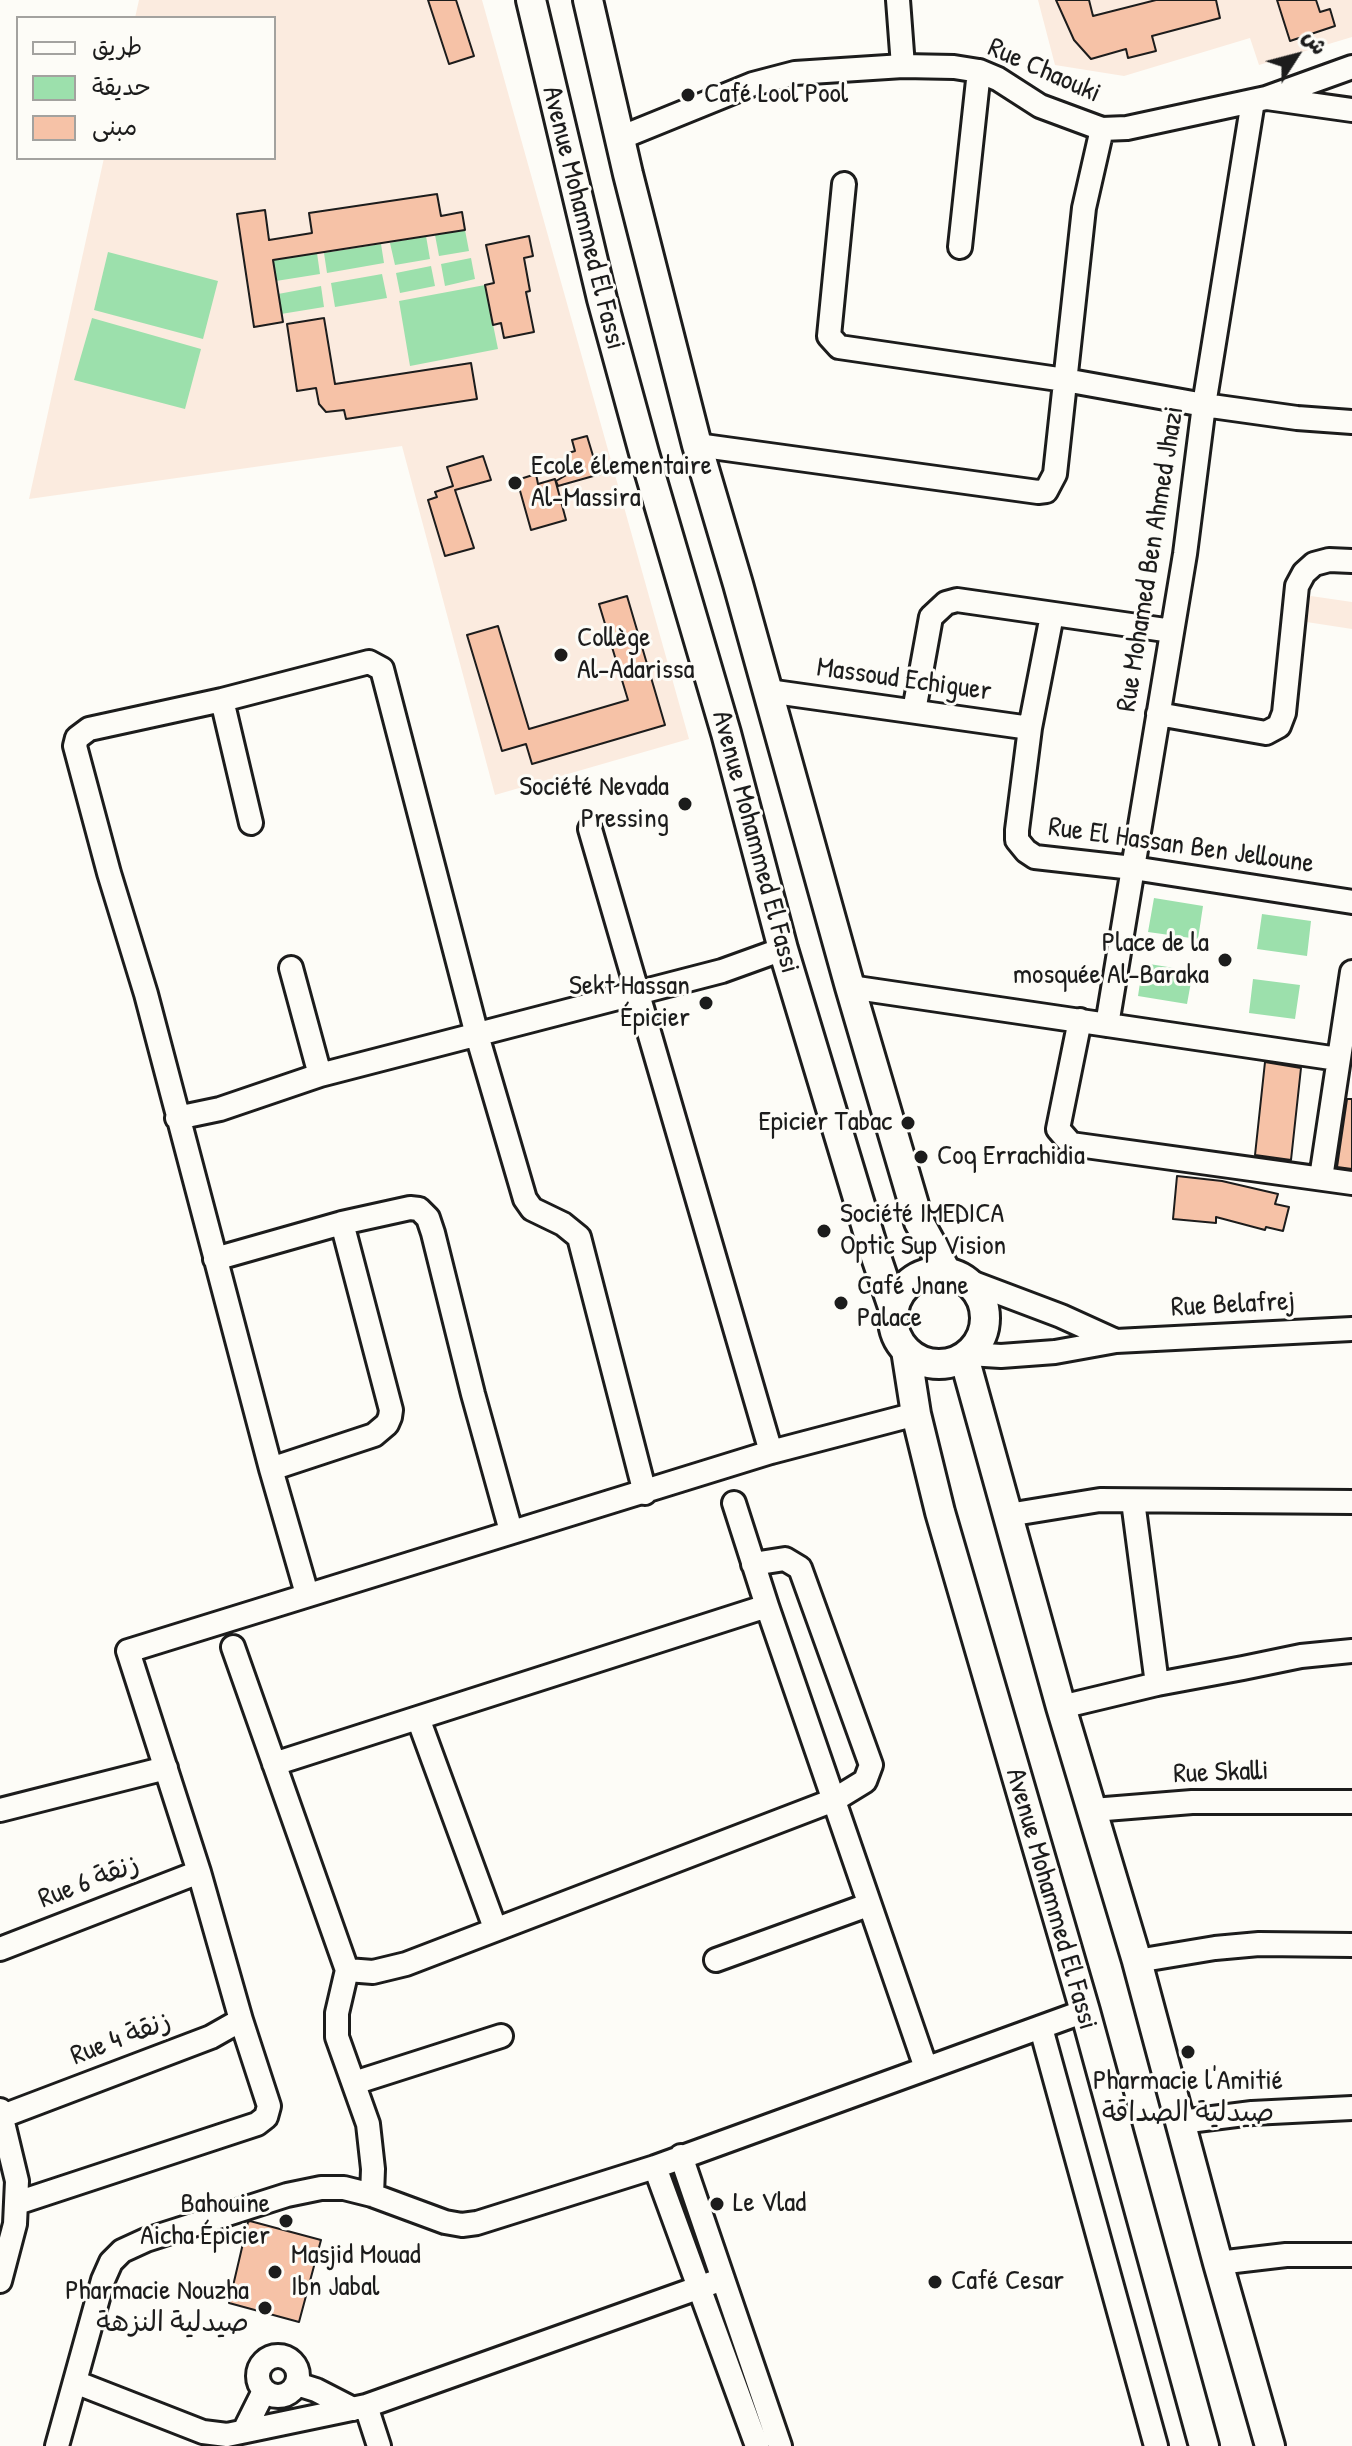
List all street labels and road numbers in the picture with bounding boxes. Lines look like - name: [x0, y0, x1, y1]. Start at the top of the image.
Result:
- street label: Rue Chaouki: [982, 31, 1106, 111]
- street label: Avenue Mohammed El Fassi: [534, 83, 632, 353]
- street label: Rue Mohamed Ben Ahmed Jhazi: [1110, 404, 1192, 714]
- street label: Massoud Echiguer: [815, 651, 993, 709]
- street label: Avenue Mohammed El Fassi: [704, 707, 806, 977]
- street label: Rue El Hassan Ben Jelloune: [1046, 811, 1316, 881]
- street label: Rue Belafrej: [1170, 1285, 1296, 1325]
- street label: Rue Skalli: [1173, 1755, 1269, 1791]
- street label: Avenue Mohammed El Fassi: [998, 1764, 1104, 2034]
- street label: Rue 6 زنقة: [34, 1848, 144, 1916]
- street label: Rue 4 زنقة: [66, 2005, 176, 2073]

